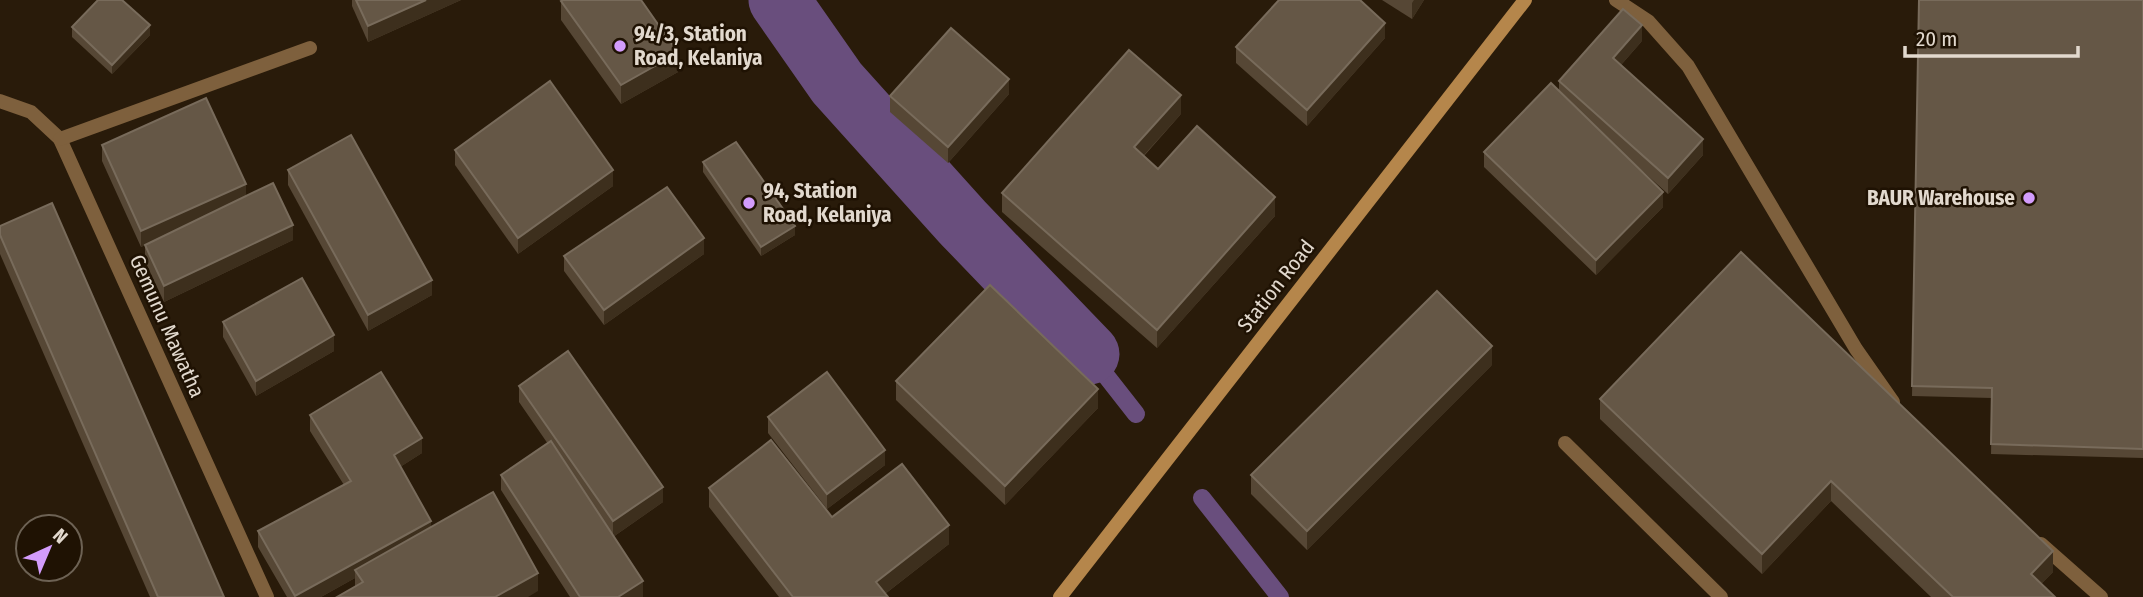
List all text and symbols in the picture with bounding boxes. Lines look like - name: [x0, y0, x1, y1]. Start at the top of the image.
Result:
- scale bar: [1905, 14, 2078, 58]
- place label: 94/3, Station Road, Kelaniya: [634, 21, 763, 71]
- text: 20 m: [1916, 26, 1957, 52]
- marker: 94/3, Station Road, Kelaniya: [612, 38, 628, 54]
- place label: 94, Station Road, Kelaniya: [763, 178, 892, 228]
- place label: BAUR Warehouse: [1867, 185, 2015, 211]
- marker: BAUR Warehouse: [2021, 190, 2037, 206]
- marker: 94, Station Road, Kelaniya: [741, 195, 757, 211]
- street label: Station Road: [1232, 235, 1320, 337]
- street label: Gemunu Mawatha: [124, 251, 210, 401]
- north arrow: [14, 513, 84, 583]
- text: N: [48, 524, 73, 548]

